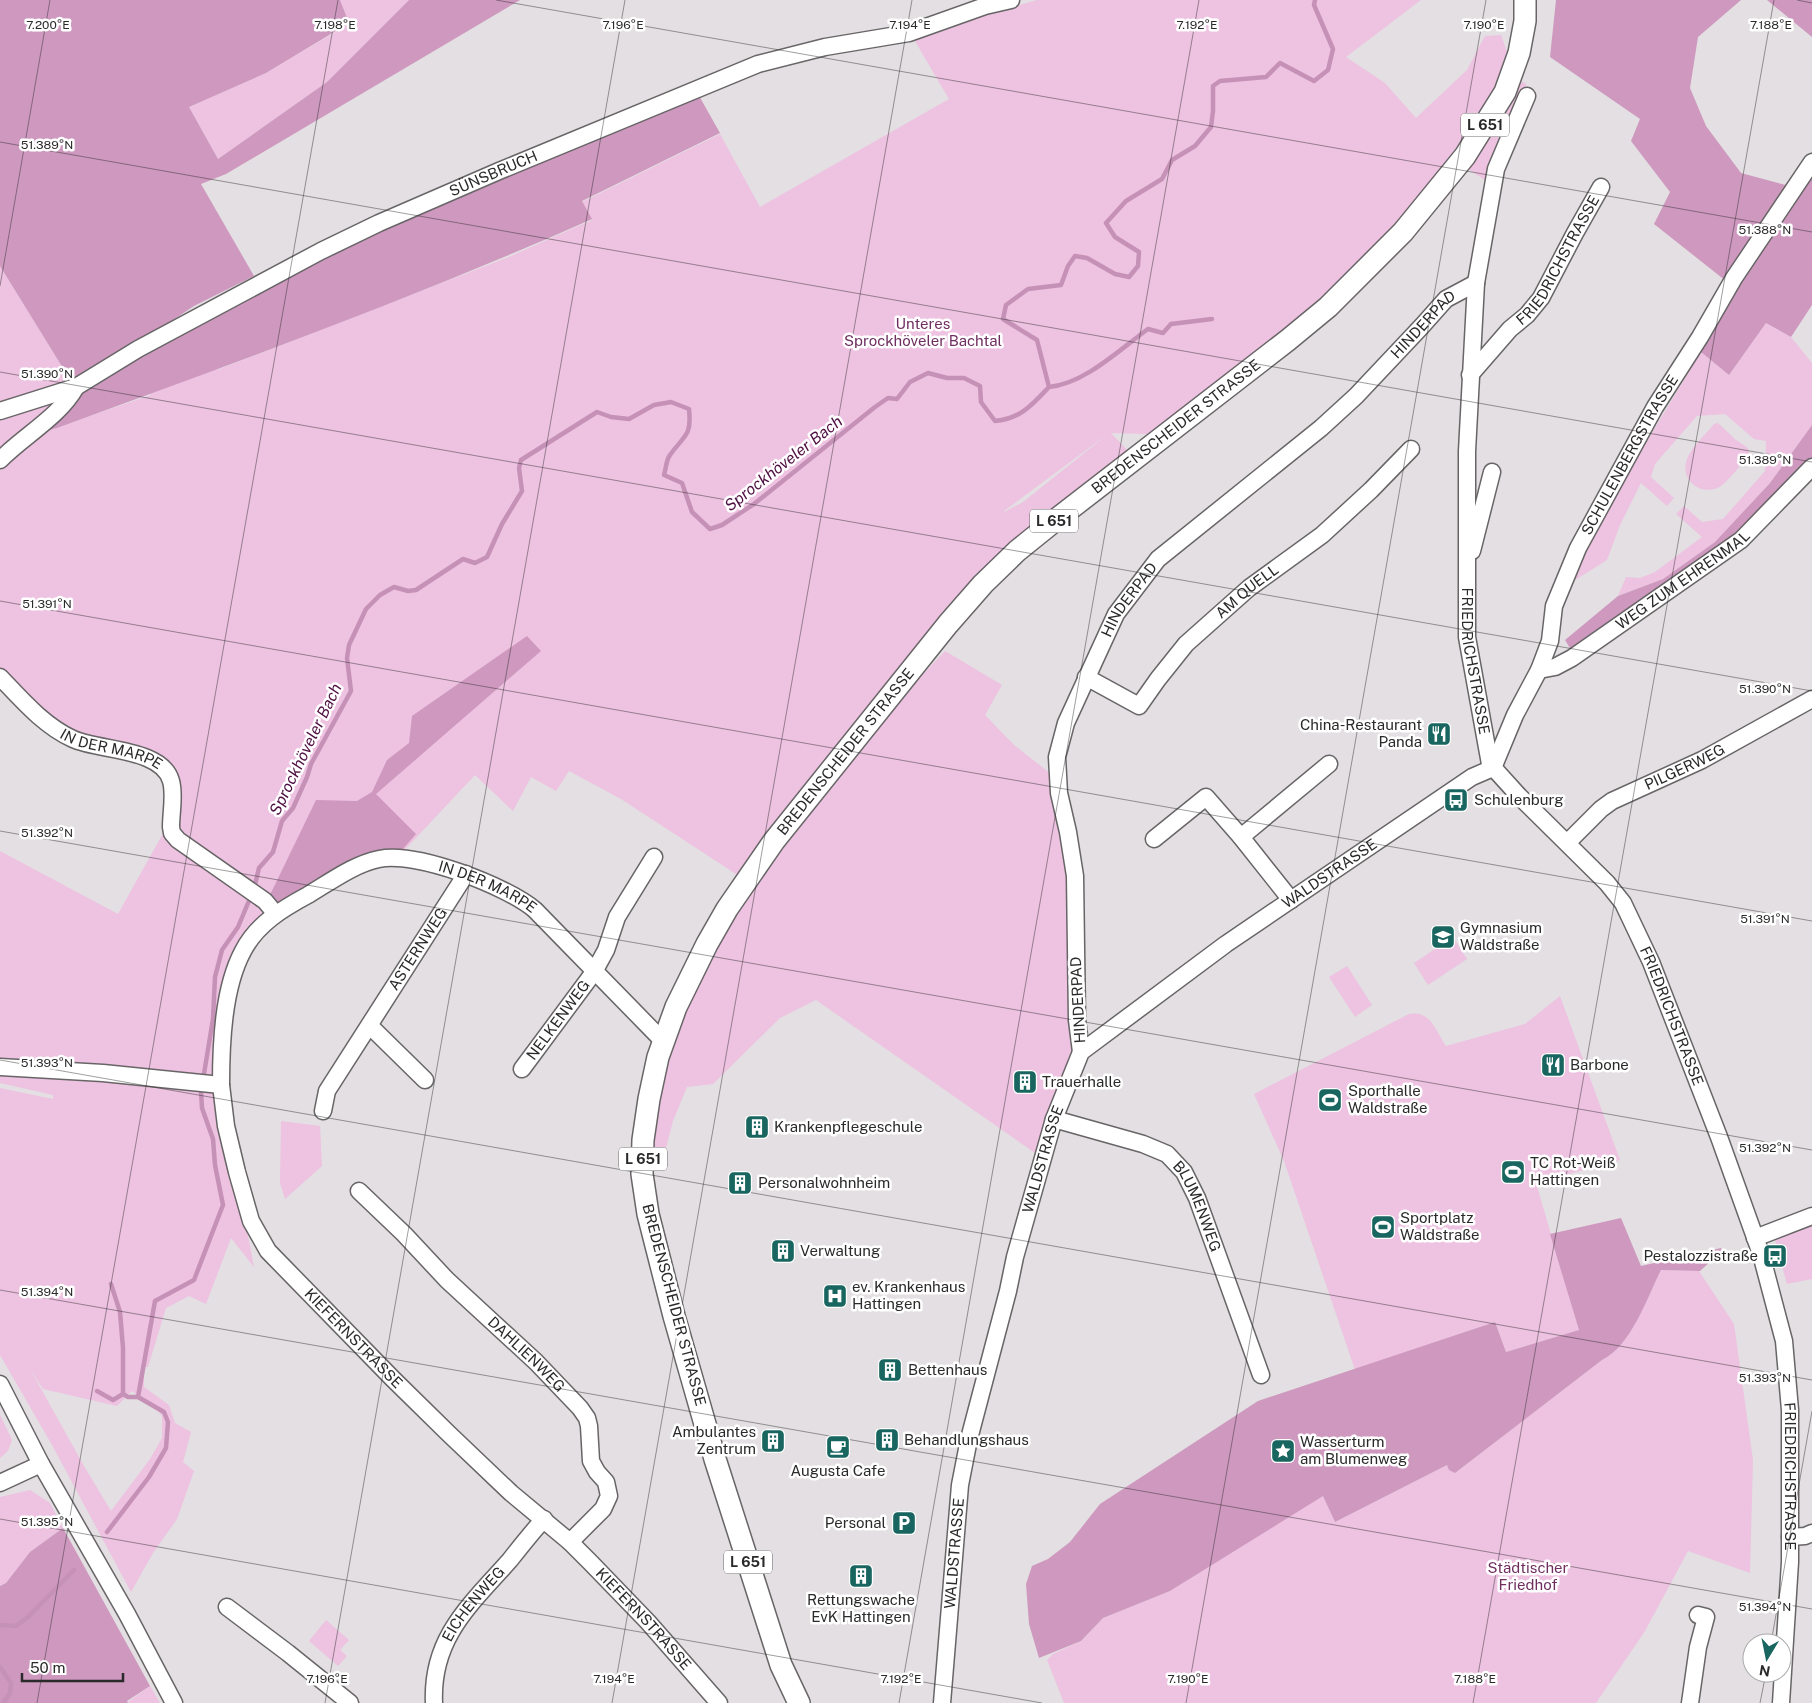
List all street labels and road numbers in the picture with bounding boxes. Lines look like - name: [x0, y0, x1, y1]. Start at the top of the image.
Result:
- road number: L 651: [1461, 114, 1509, 136]
- street label: SÜNSBRUCH: [446, 147, 540, 200]
- street label: FRIEDRICHSTRASSE: [1513, 192, 1603, 328]
- street label: HINDERPAD: [1387, 287, 1458, 362]
- street label: BREDENSCHEIDER STRASSE: [1088, 356, 1263, 497]
- street label: SCHULENBERGSTRASSE: [1578, 372, 1681, 538]
- road number: L 651: [1030, 510, 1078, 532]
- street label: WEG ZUM EHRENMAL: [1612, 527, 1753, 633]
- street label: HINDERPAD: [1098, 559, 1160, 639]
- street label: AM QUELL: [1212, 561, 1282, 622]
- street label: FRIEDRICHSTRASSE: [1459, 588, 1493, 736]
- street label: BREDENSCHEIDER STRASSE: [773, 665, 917, 838]
- street label: IN DER MARPE: [57, 725, 166, 772]
- street label: PILGERWEG: [1642, 740, 1728, 793]
- street label: WALDSTRASSE: [1279, 835, 1380, 912]
- street label: IN DER MARPE: [437, 857, 540, 916]
- street label: ASTERNWEG: [385, 904, 450, 993]
- street label: FRIEDRICHSTRASSE: [1637, 943, 1707, 1088]
- street label: HINDERPAD: [1067, 956, 1088, 1044]
- street label: NELKENWEG: [523, 977, 593, 1063]
- street label: WALDSTRASSE: [1019, 1103, 1067, 1215]
- road number: L 651: [619, 1148, 667, 1170]
- street label: BLUMENWEG: [1170, 1157, 1225, 1254]
- street label: BREDENSCHEIDER STRASSE: [639, 1202, 710, 1408]
- street label: KIEFERNSTRASSE: [301, 1285, 406, 1391]
- street label: DAHLIENWEG: [485, 1313, 569, 1395]
- street label: FRIEDRICHSTRASSE: [1781, 1402, 1799, 1551]
- street label: WALDSTRASSE: [941, 1497, 967, 1610]
- road number: L 651: [724, 1550, 772, 1574]
- street label: EICHENWEG: [439, 1563, 508, 1644]
- street label: KIEFERNSTRASSE: [593, 1564, 695, 1673]

